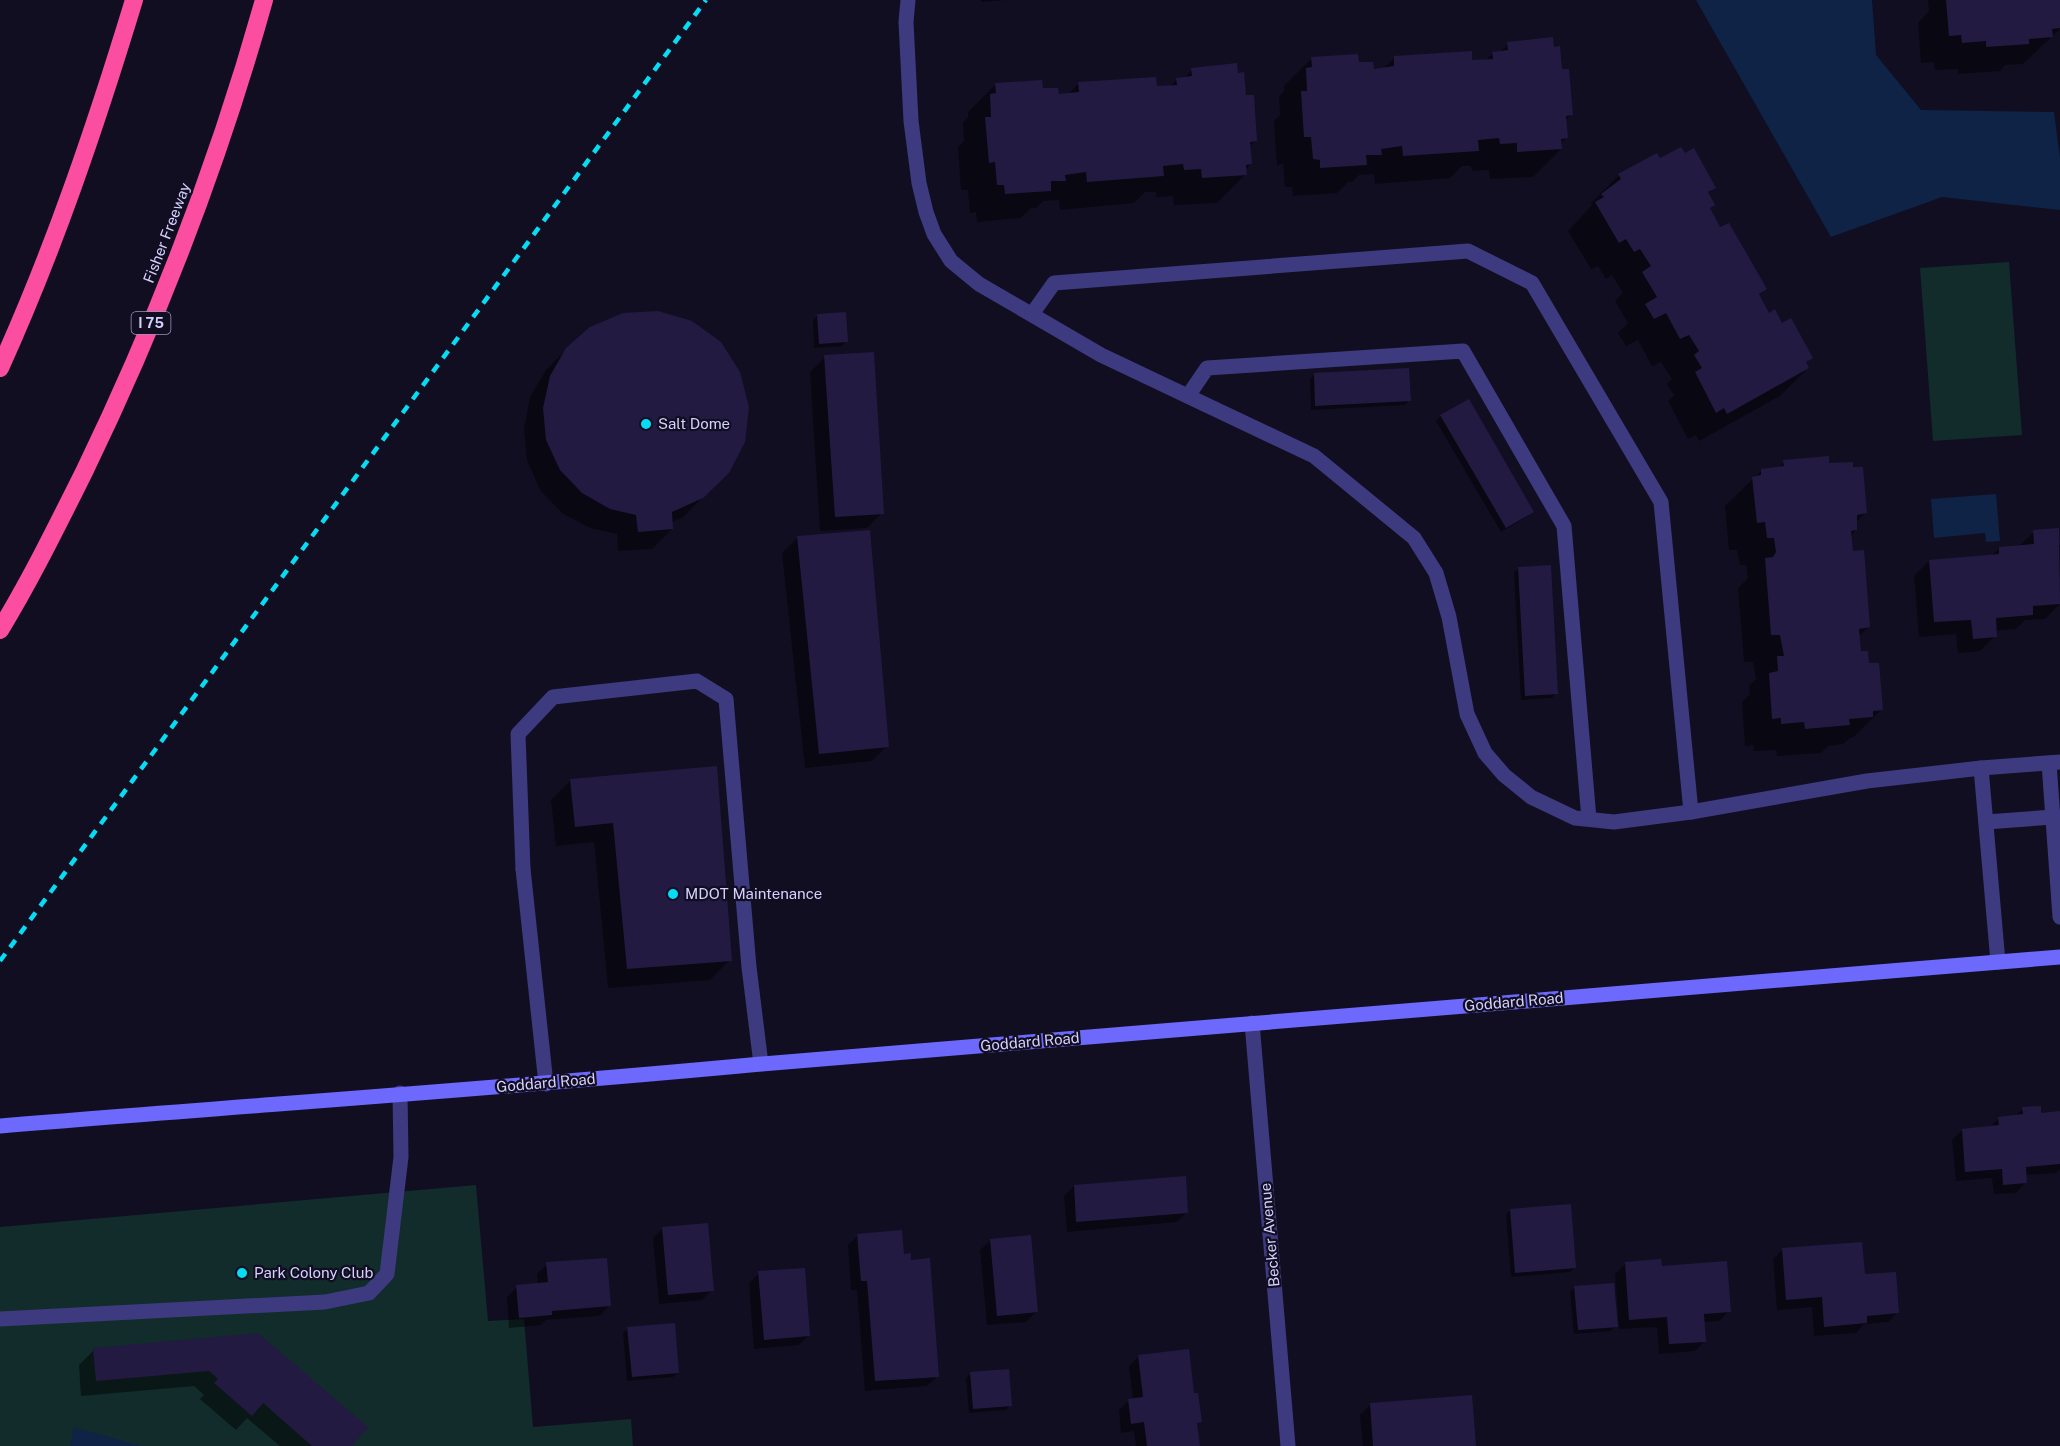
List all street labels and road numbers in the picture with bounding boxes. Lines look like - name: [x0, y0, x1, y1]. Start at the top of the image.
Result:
- street label: Fisher Freeway: [140, 180, 193, 285]
- road number: I 75: [132, 312, 170, 334]
- street label: Goddard Road: [1464, 989, 1564, 1014]
- street label: Goddard Road: [980, 1029, 1080, 1054]
- street label: Goddard Road: [496, 1070, 596, 1095]
- street label: Becker Avenue: [1256, 1182, 1283, 1288]

